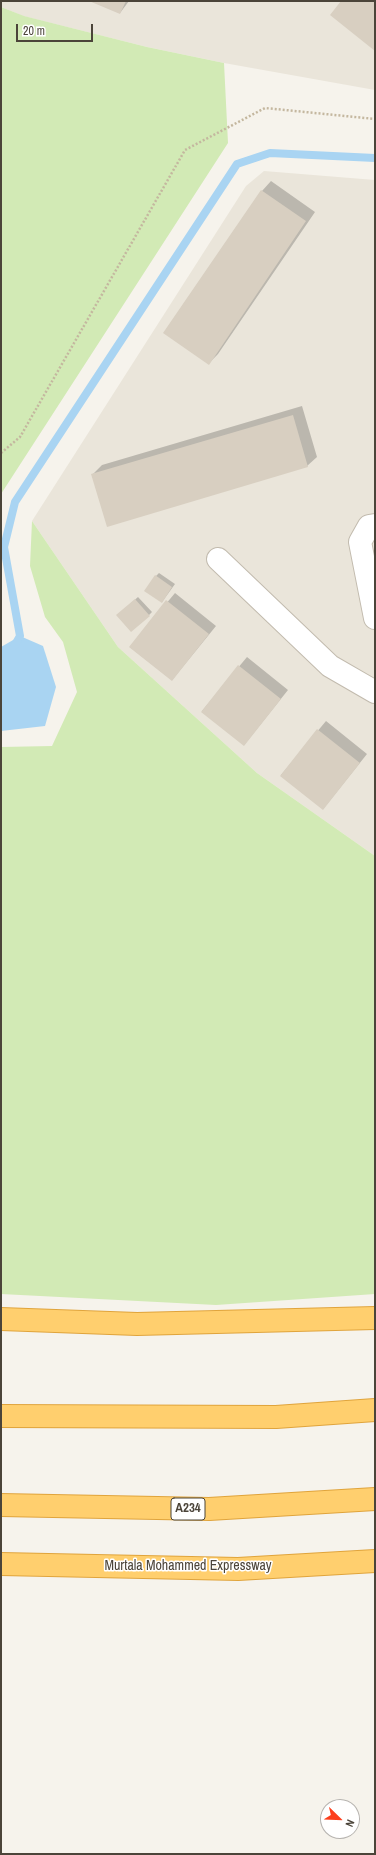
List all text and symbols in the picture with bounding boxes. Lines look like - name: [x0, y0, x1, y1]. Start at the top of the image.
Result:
- scale bar: [18, 16, 95, 42]
- text: 20 m: [23, 23, 45, 39]
- road number: A234: [171, 1498, 205, 1520]
- street label: Murtala Mohammed Expressway: [104, 1558, 272, 1574]
- north arrow: [320, 1799, 360, 1839]
- text: N: [342, 1818, 358, 1829]

